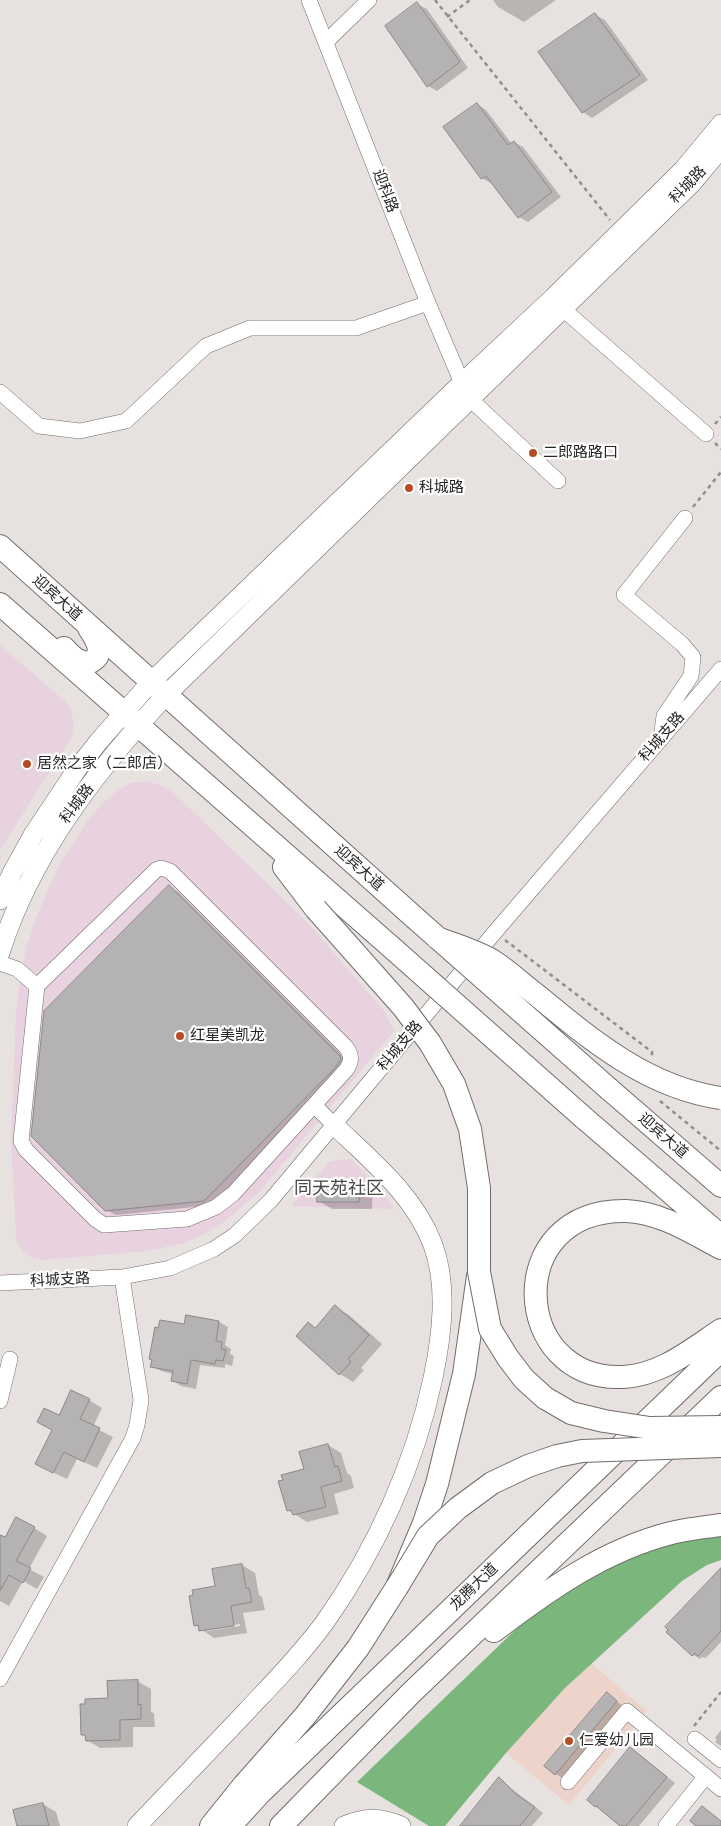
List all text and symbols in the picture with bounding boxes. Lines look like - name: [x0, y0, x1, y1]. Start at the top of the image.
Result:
- street label: 科城路: [666, 163, 710, 207]
- street label: 迎科路: [369, 167, 401, 215]
- place label: 二郎路路口: [543, 444, 618, 462]
- marker: 二郎路路口: [527, 447, 539, 459]
- place label: 科城路: [419, 479, 464, 497]
- marker: 科城路: [403, 482, 415, 494]
- street label: 迎宾大道: [29, 571, 85, 625]
- street label: 科城支路: [636, 708, 688, 766]
- place label: 居然之家（二郎店）: [37, 755, 172, 773]
- marker: 居然之家（二郎店）: [21, 758, 33, 770]
- street label: 科城路: [56, 781, 98, 827]
- street label: 迎宾大道: [331, 841, 387, 895]
- street label: 科城支路: [374, 1017, 426, 1075]
- place label: 红星美凯龙: [190, 1027, 265, 1045]
- marker: 红星美凯龙: [174, 1030, 186, 1042]
- street label: 迎宾大道: [634, 1110, 692, 1162]
- district label: 同天苑社区: [294, 1178, 384, 1200]
- street label: 科城支路: [30, 1269, 90, 1291]
- street label: 龙腾大道: [446, 1560, 502, 1614]
- place label: 仁爱幼儿园: [579, 1732, 654, 1750]
- marker: 仁爱幼儿园: [563, 1735, 575, 1747]

